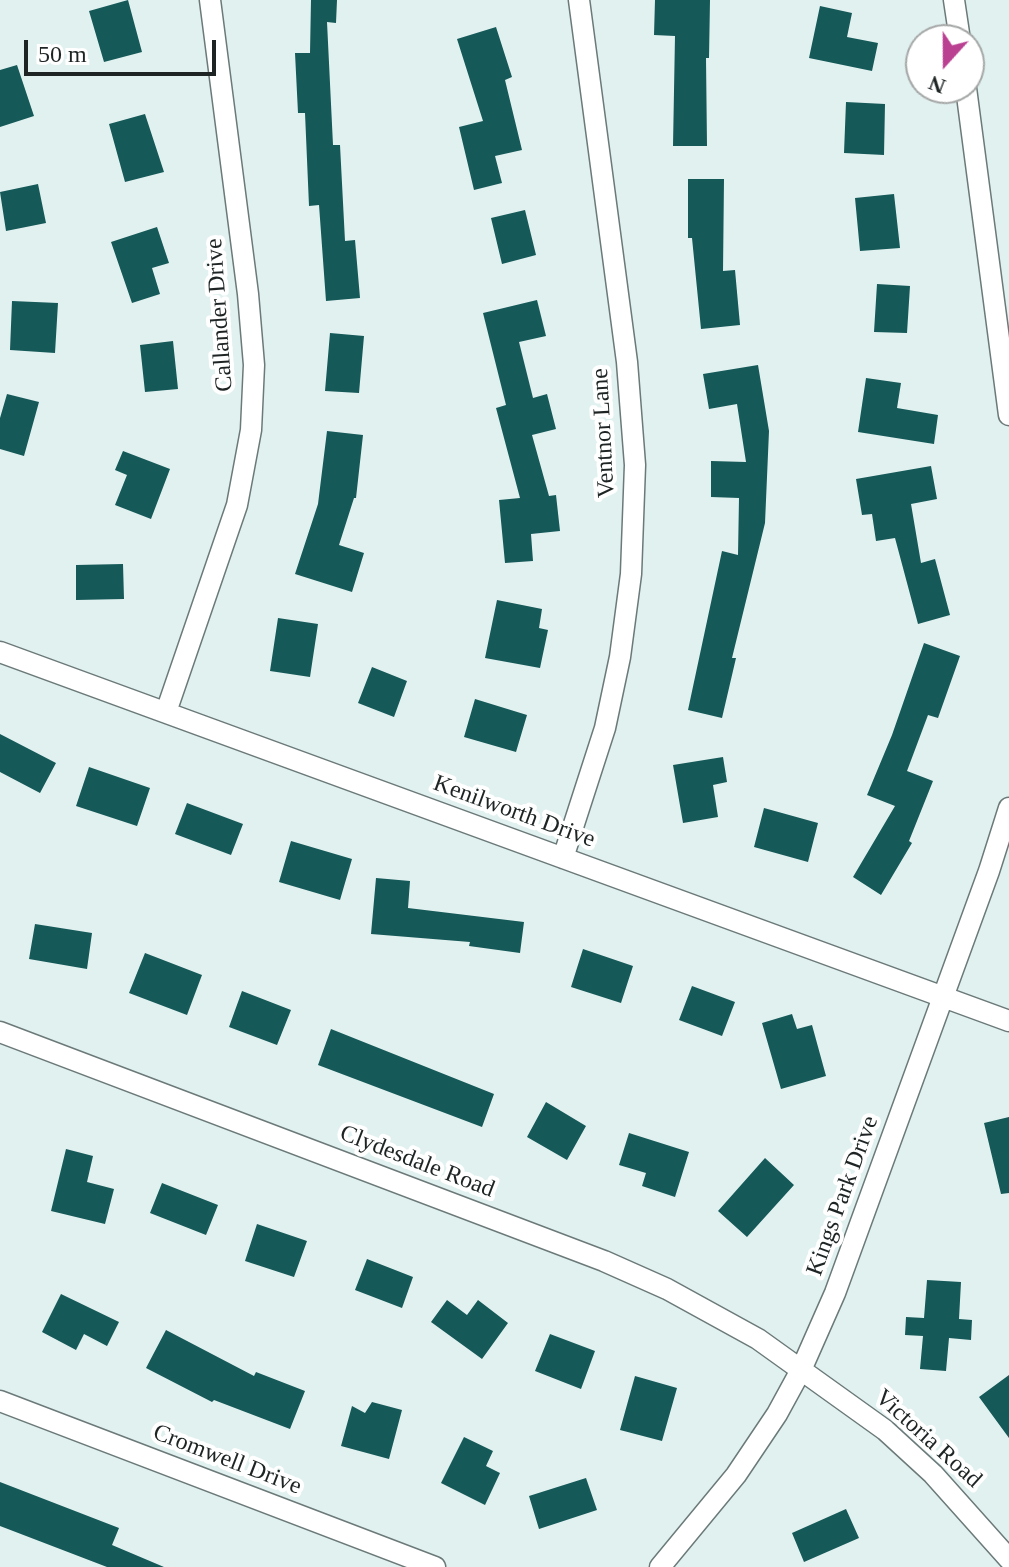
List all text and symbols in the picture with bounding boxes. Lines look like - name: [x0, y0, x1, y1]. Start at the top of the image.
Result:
- scale bar: [28, 24, 220, 74]
- north arrow: [905, 24, 985, 104]
- text: 50 m: [38, 41, 87, 67]
- text: N: [925, 70, 949, 100]
- street label: Callander Drive: [200, 237, 240, 393]
- street label: Ventnor Lane: [586, 367, 622, 499]
- street label: Kenilworth Drive: [429, 769, 599, 855]
- street label: Kings Park Drive: [801, 1112, 885, 1280]
- street label: Clydesdale Road: [336, 1119, 498, 1205]
- street label: Victoria Road: [869, 1384, 987, 1494]
- street label: Cromwell Drive: [149, 1418, 305, 1502]

